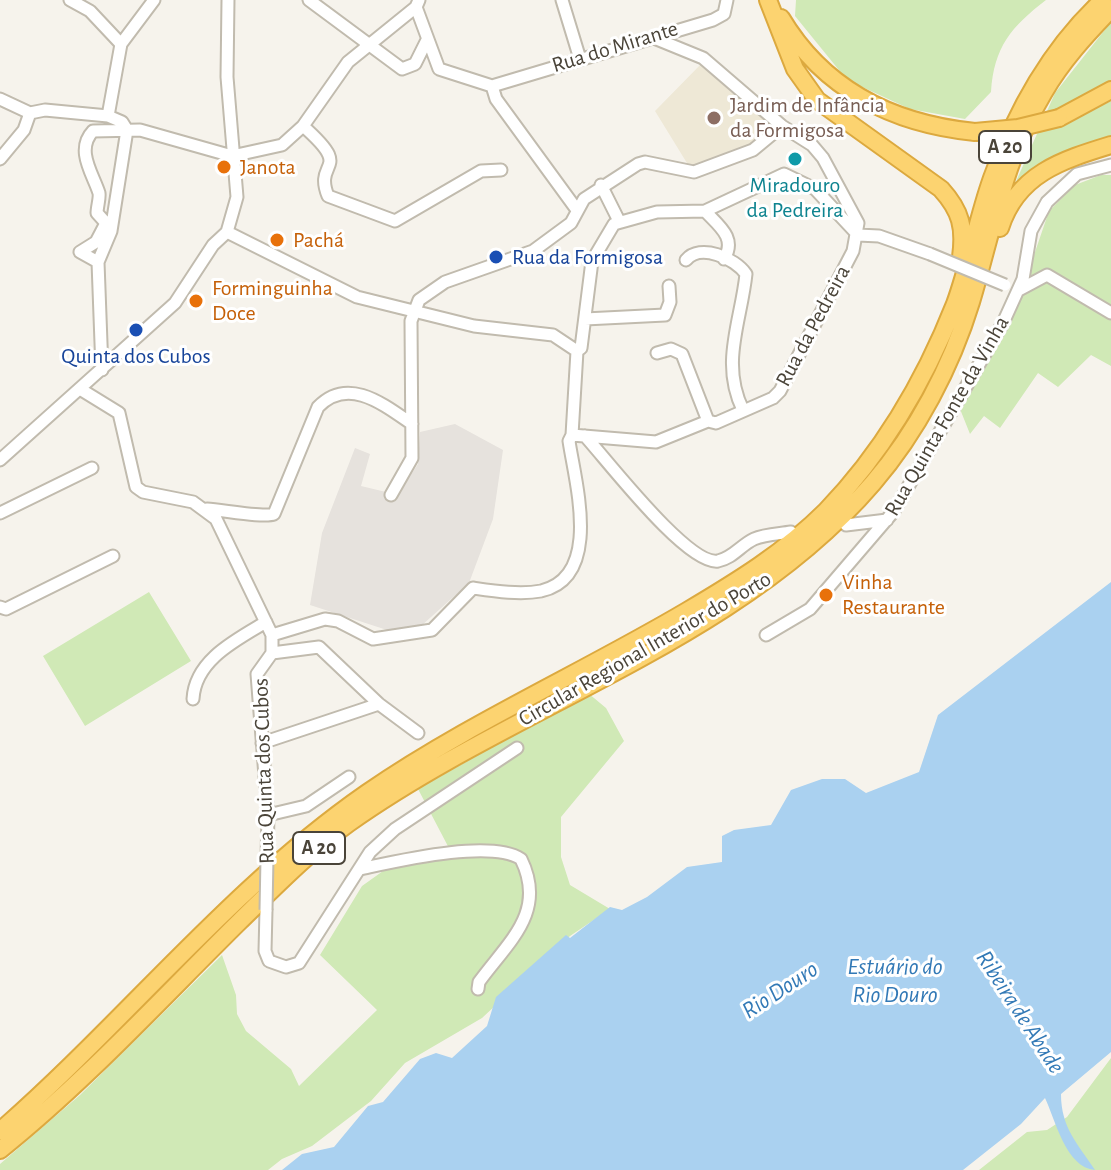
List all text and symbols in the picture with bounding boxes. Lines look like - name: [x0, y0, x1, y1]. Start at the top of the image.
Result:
- street label: Rua do Mirante: [549, 15, 681, 79]
- place label: Jardim de Infância da Formigosa: [730, 92, 885, 144]
- marker: Jardim de Infância da Formigosa: [705, 109, 723, 127]
- road number: A 20: [979, 131, 1031, 163]
- marker: Miradouro da Pedreira: [786, 150, 804, 168]
- place label: Janota: [240, 154, 296, 180]
- marker: Janota: [215, 158, 233, 176]
- place label: Miradouro da Pedreira: [747, 172, 843, 224]
- place label: Pachá: [293, 227, 344, 253]
- marker: Pachá: [268, 231, 286, 249]
- place label: Rua da Formigosa: [512, 244, 663, 270]
- marker: Rua da Formigosa: [487, 248, 505, 266]
- street label: Rua da Pedreira: [770, 261, 856, 391]
- place label: Forminguinha Doce: [212, 275, 333, 326]
- marker: Forminguinha Doce: [187, 292, 205, 310]
- street label: Rua Quinta Fonte da Vinha: [879, 311, 1015, 521]
- marker: Quinta dos Cubos: [127, 321, 145, 339]
- place label: Quinta dos Cubos: [61, 343, 211, 369]
- street label: Circular Regional Interior do Porto: [514, 566, 776, 732]
- place label: Vinha Restaurante: [842, 569, 945, 620]
- marker: Vinha Restaurante: [817, 586, 835, 604]
- street label: Rua Quinta dos Cubos: [248, 678, 280, 864]
- road number: A 20: [293, 832, 345, 864]
- water label: Ribeira de Abade: [969, 945, 1071, 1079]
- water label: Estuário do Rio Douro: [847, 953, 943, 1009]
- water label: Rio Douro: [737, 955, 823, 1025]

